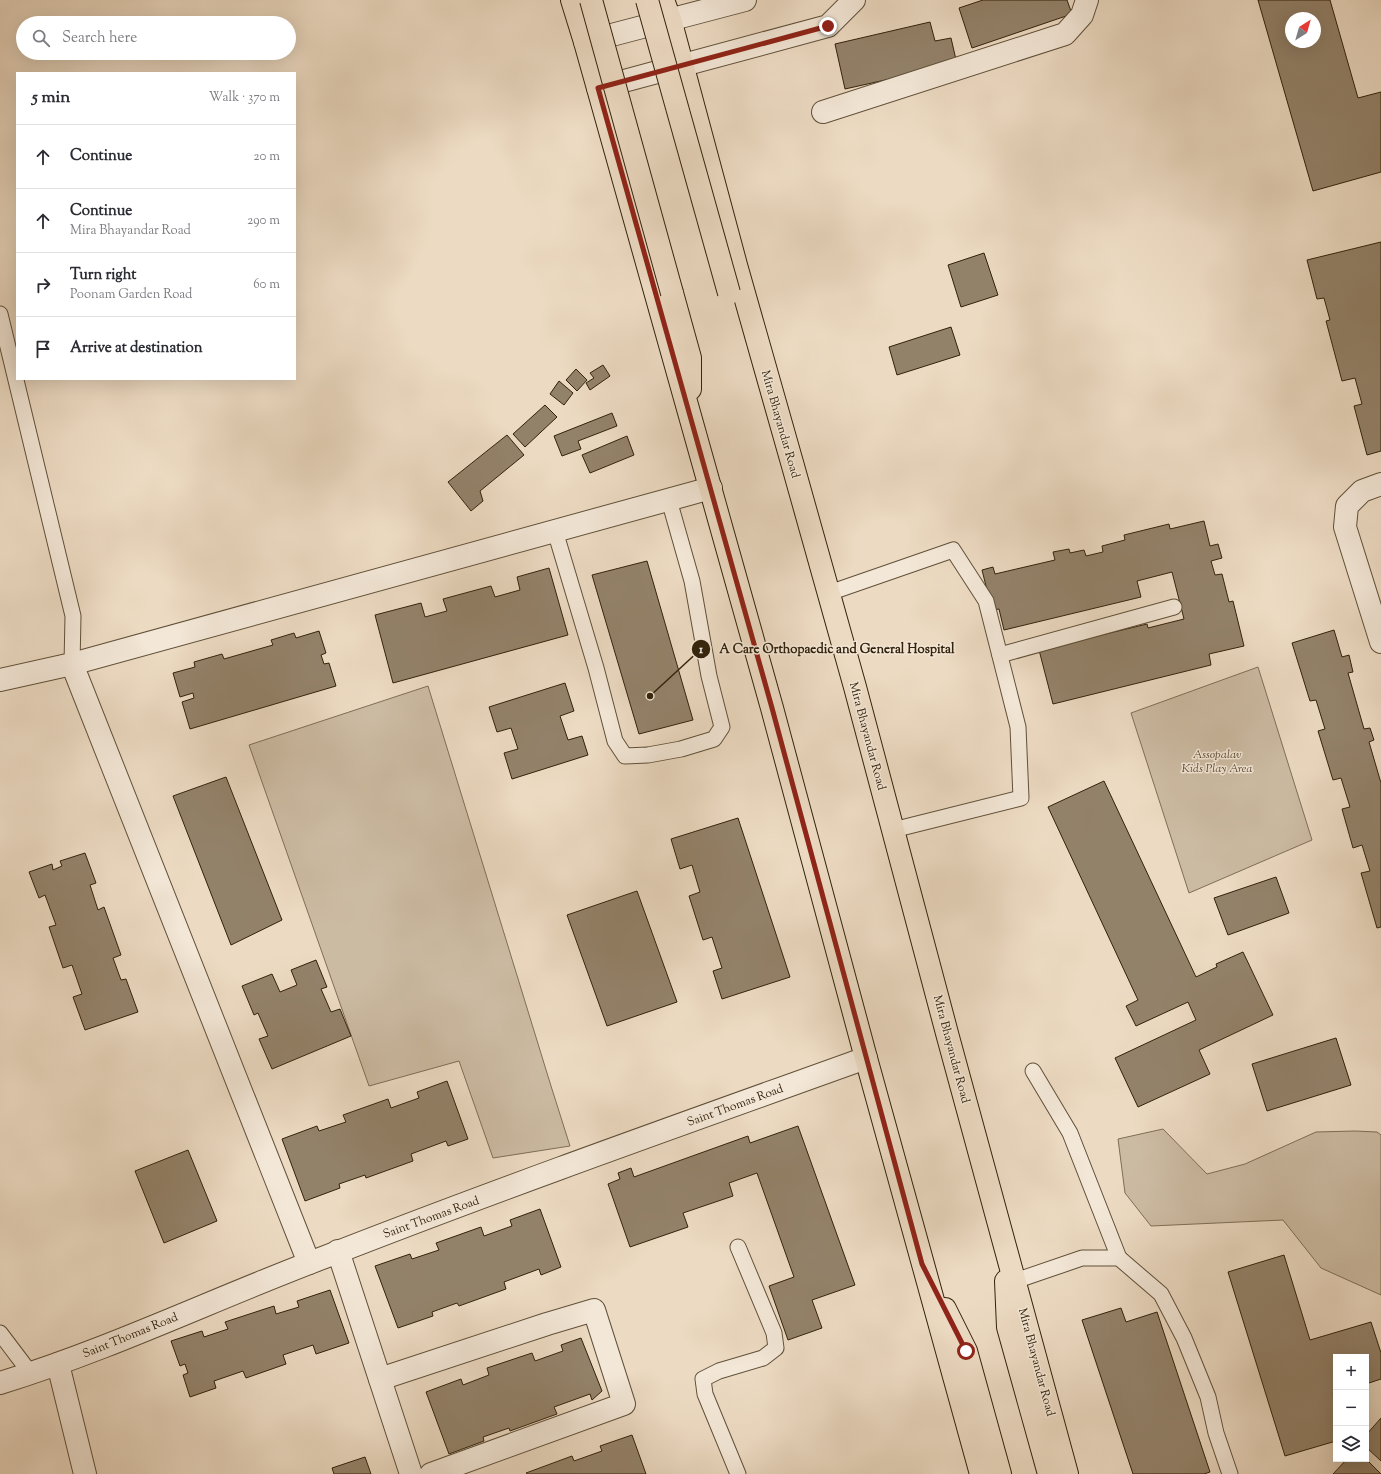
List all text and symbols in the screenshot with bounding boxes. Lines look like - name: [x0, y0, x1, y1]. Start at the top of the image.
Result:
- north arrow: [1285, 12, 1321, 48]
- search box: [16, 16, 296, 60]
- route end: [819, 17, 837, 35]
- icon: search: [30, 27, 52, 49]
- text: Search here: [62, 28, 137, 49]
- text: 5 min: [32, 86, 70, 110]
- text: Walk · 370 m: [209, 89, 280, 107]
- icon: ahead: [32, 146, 54, 168]
- text: Continue: [70, 146, 132, 167]
- text: 20 m: [254, 148, 280, 166]
- text: Continue: [70, 201, 132, 222]
- icon: ahead: [32, 210, 54, 232]
- text: 290 m: [247, 212, 280, 230]
- text: Mira Bhayandar Road: [70, 222, 191, 240]
- text: Turn right: [70, 265, 136, 286]
- icon: right: [32, 274, 54, 296]
- text: 60 m: [253, 276, 280, 294]
- text: Poonam Garden Road: [70, 286, 192, 304]
- icon: arrive: [32, 338, 54, 360]
- text: Arrive at destination: [70, 338, 203, 359]
- street label: Mira Bhayandar Road: [756, 368, 804, 481]
- callout: A Care Orthopaedic and General Hospital: [691, 636, 963, 661]
- text: 1: [698, 641, 704, 659]
- text: A Care Orthopaedic and General Hospital: [719, 641, 955, 659]
- street label: Mira Bhayandar Road: [844, 680, 890, 793]
- park label: Assopalav Kids Play Area: [1181, 746, 1253, 778]
- street label: Mira Bhayandar Road: [928, 993, 974, 1106]
- street label: Saint Thomas Road: [685, 1080, 786, 1132]
- street label: Saint Thomas Road: [381, 1192, 482, 1244]
- street label: Mira Bhayandar Road: [1013, 1306, 1059, 1419]
- street label: Saint Thomas Road: [80, 1309, 181, 1363]
- route start: [957, 1342, 975, 1360]
- map controls: [1333, 1354, 1369, 1462]
- button: +: [1333, 1354, 1369, 1390]
- button: −: [1333, 1390, 1369, 1426]
- button: layers: [1333, 1426, 1369, 1462]

